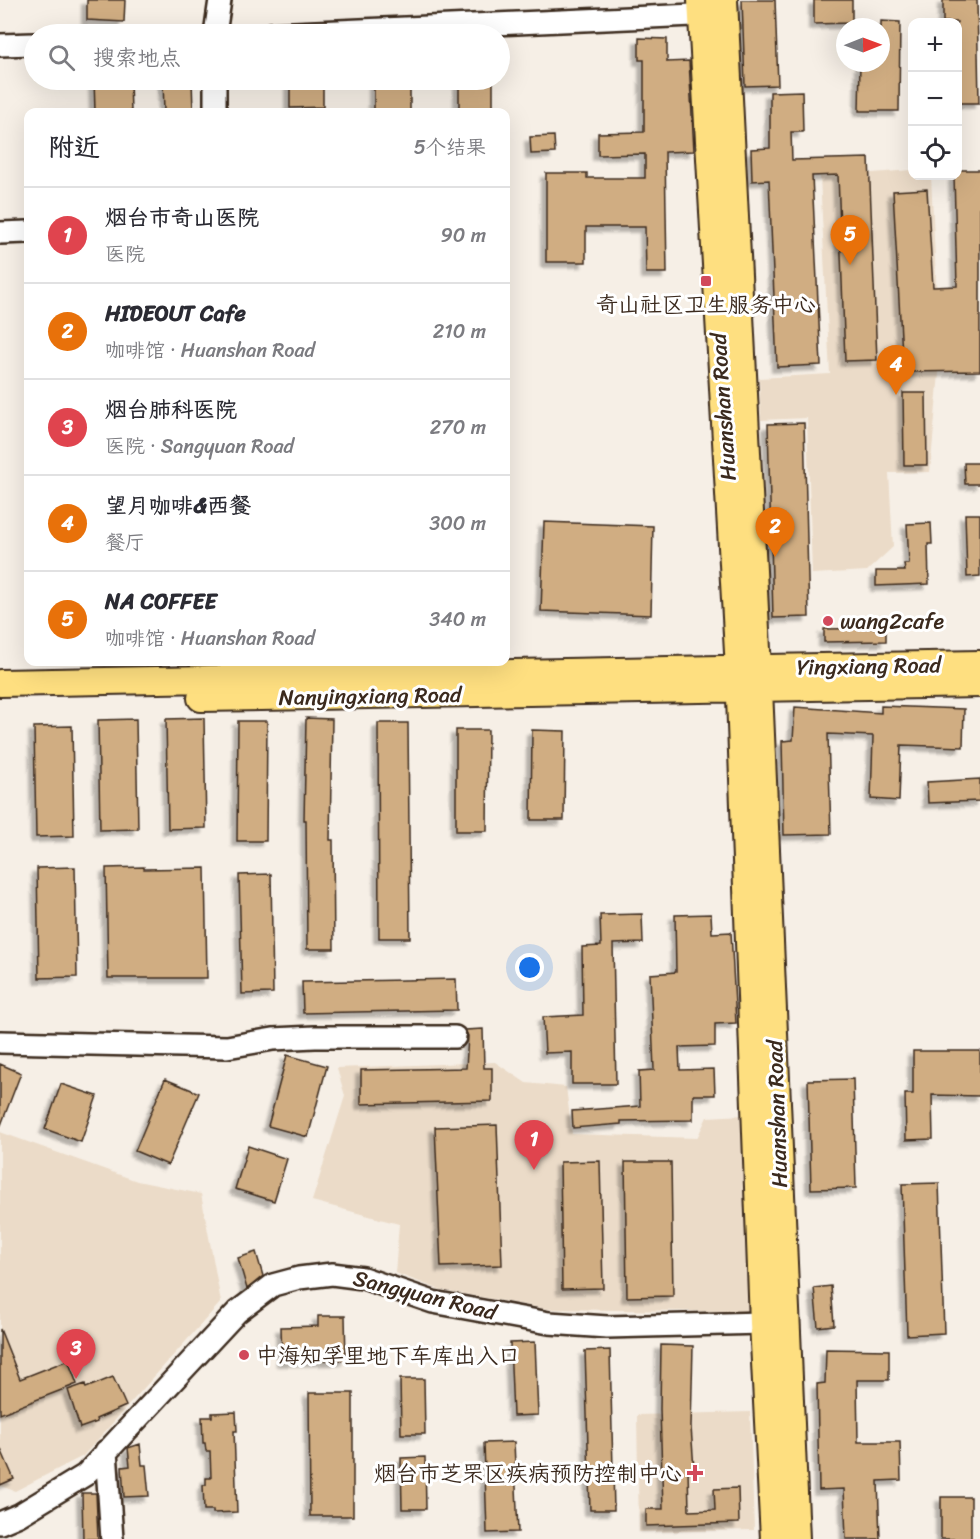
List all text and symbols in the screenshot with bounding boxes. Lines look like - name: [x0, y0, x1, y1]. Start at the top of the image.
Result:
- north arrow: [836, 18, 890, 72]
- map controls: [908, 18, 962, 180]
- button: +: [908, 18, 962, 72]
- search box: [24, 24, 510, 90]
- text: 搜索地点: [93, 38, 181, 77]
- icon: search: [45, 41, 78, 74]
- button: −: [908, 72, 962, 126]
- text: 附近: [48, 124, 100, 170]
- button: locate: [908, 126, 962, 180]
- text: 5个结果: [414, 130, 486, 165]
- text: 烟台市奇山医院: [105, 198, 259, 237]
- pin: 5: [830, 216, 870, 265]
- text: 1: [63, 218, 72, 253]
- text: 90 m: [441, 218, 486, 253]
- text: 医院: [105, 237, 145, 272]
- marker: 奇山社区卫生服务中心: [699, 274, 713, 288]
- place label: 奇山社区卫生服务中心: [596, 285, 816, 324]
- text: HIDEOUT Cafe: [105, 294, 246, 333]
- text: 2: [62, 314, 73, 349]
- text: 210 m: [433, 314, 486, 349]
- street label: Huanshan Road: [698, 331, 748, 482]
- text: 咖啡馆 · Huanshan Road: [105, 333, 315, 368]
- pin: 4: [876, 346, 916, 395]
- text: 烟台肺科医院: [105, 390, 237, 429]
- text: 3: [62, 410, 73, 445]
- text: 270 m: [430, 410, 486, 445]
- text: 医院 · Sangyuan Road: [105, 429, 294, 464]
- text: 望月咖啡&西餐: [105, 486, 251, 525]
- text: 4: [61, 506, 74, 541]
- text: 300 m: [429, 506, 486, 541]
- pin: 2: [756, 508, 794, 557]
- text: 餐厅: [105, 525, 145, 560]
- text: NA COFFEE: [105, 582, 217, 621]
- text: 5: [61, 602, 74, 637]
- text: 340 m: [429, 602, 486, 637]
- place label: wang2cafe: [840, 602, 944, 641]
- marker: wang2cafe: [821, 614, 835, 628]
- text: 咖啡馆 · Huanshan Road: [105, 621, 315, 656]
- street label: Yingxiang Road: [797, 645, 943, 687]
- street label: Nanyingxiang Road: [278, 675, 463, 717]
- your location: [515, 953, 544, 982]
- street label: Huanshan Road: [755, 1038, 799, 1188]
- pin: 1: [514, 1120, 554, 1170]
- street label: Sangyuan Road: [349, 1258, 502, 1332]
- pin: 3: [56, 1330, 96, 1379]
- place label: 中海知孚里地下车库出入口: [256, 1336, 520, 1375]
- marker: 中海知孚里地下车库出入口: [237, 1348, 251, 1362]
- place label: 烟台市芝罘区疾病预防控制中心: [374, 1454, 682, 1493]
- marker: 烟台市芝罘区疾病预防控制中心: [686, 1464, 704, 1482]

